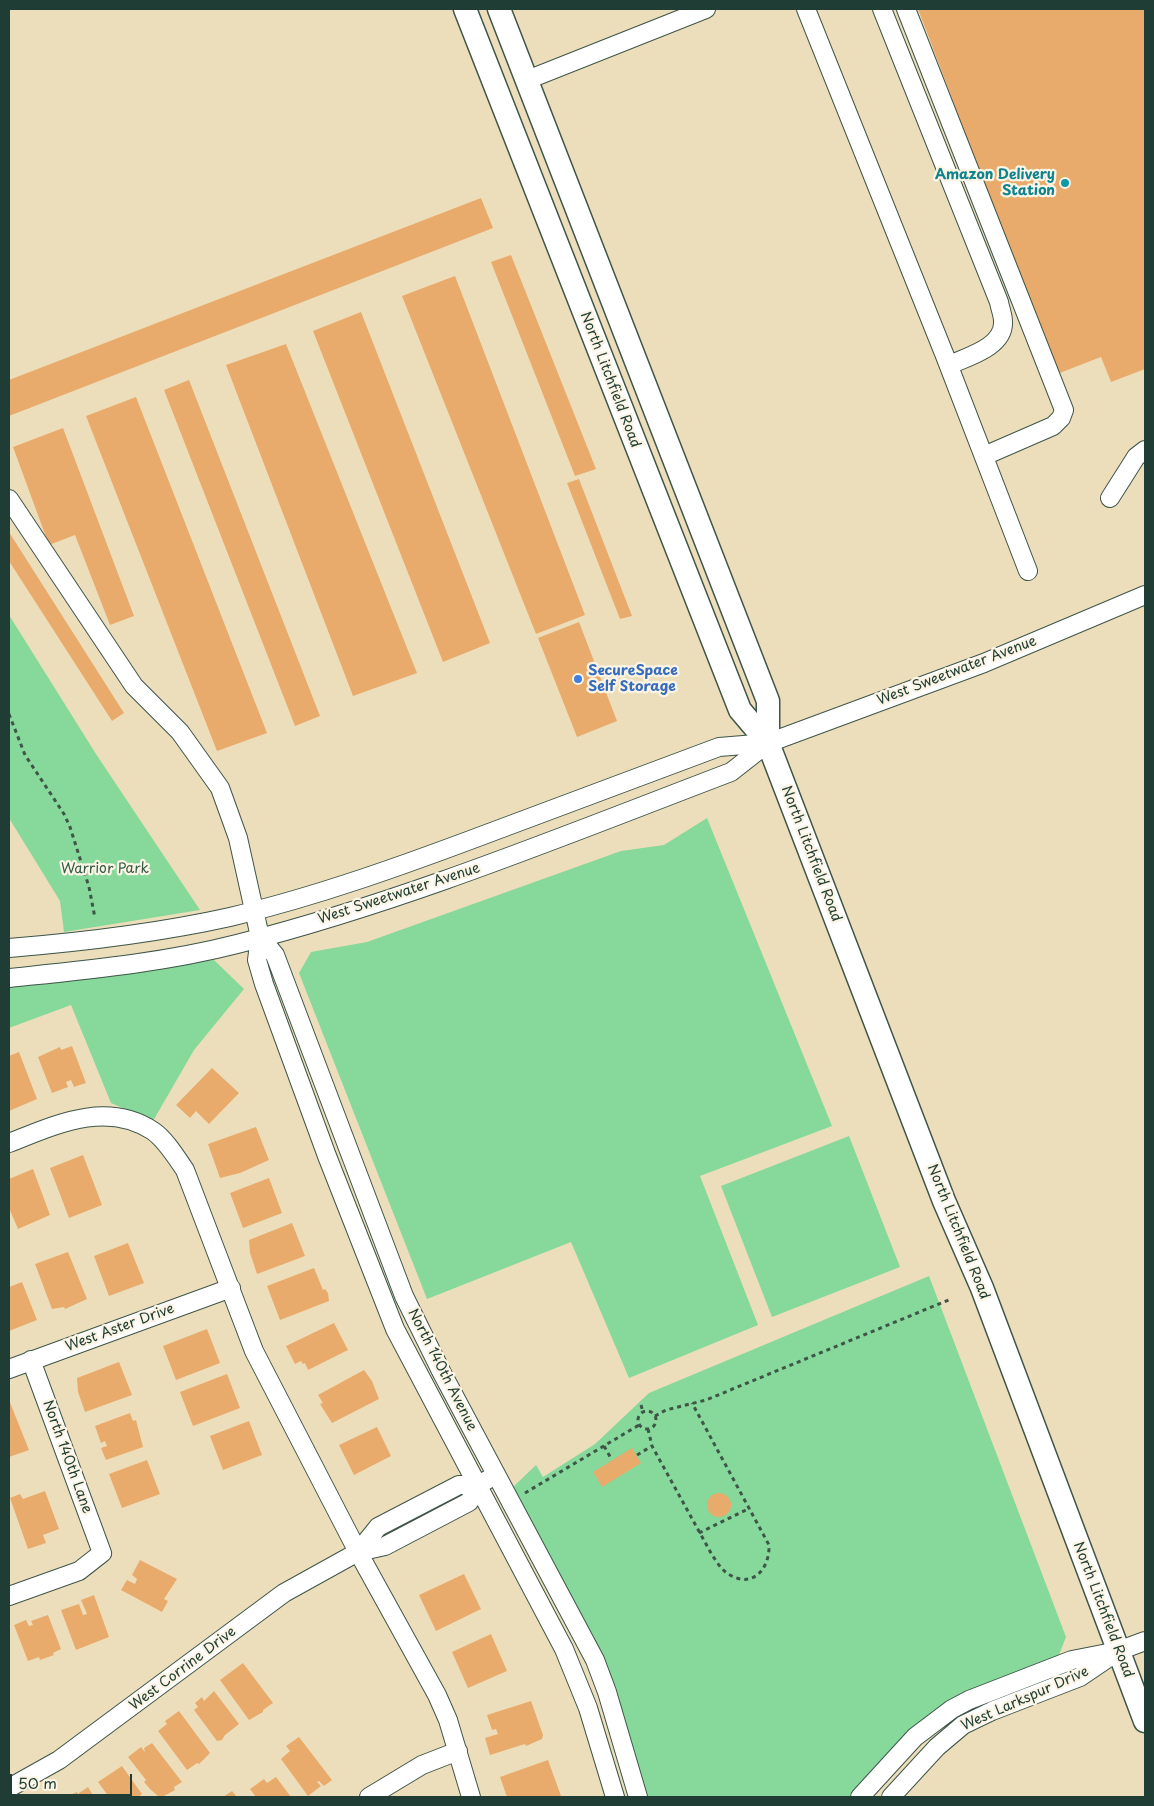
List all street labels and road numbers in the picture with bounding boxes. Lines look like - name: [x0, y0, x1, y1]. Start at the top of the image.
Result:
- street label: North Litchfield Road: [576, 310, 644, 450]
- street label: West Sweetwater Avenue: [875, 633, 1039, 709]
- street label: North Litchfield Road: [777, 784, 845, 924]
- street label: West Sweetwater Avenue: [316, 860, 482, 928]
- street label: North Litchfield Road: [923, 1162, 993, 1302]
- street label: West Aster Drive: [63, 1301, 177, 1355]
- street label: North 140th Avenue: [404, 1306, 480, 1434]
- street label: North 140th Lane: [39, 1398, 95, 1516]
- street label: North Litchfield Road: [1069, 1540, 1137, 1680]
- street label: West Corrine Drive: [126, 1623, 240, 1715]
- street label: West Larkspur Drive: [959, 1663, 1091, 1735]

